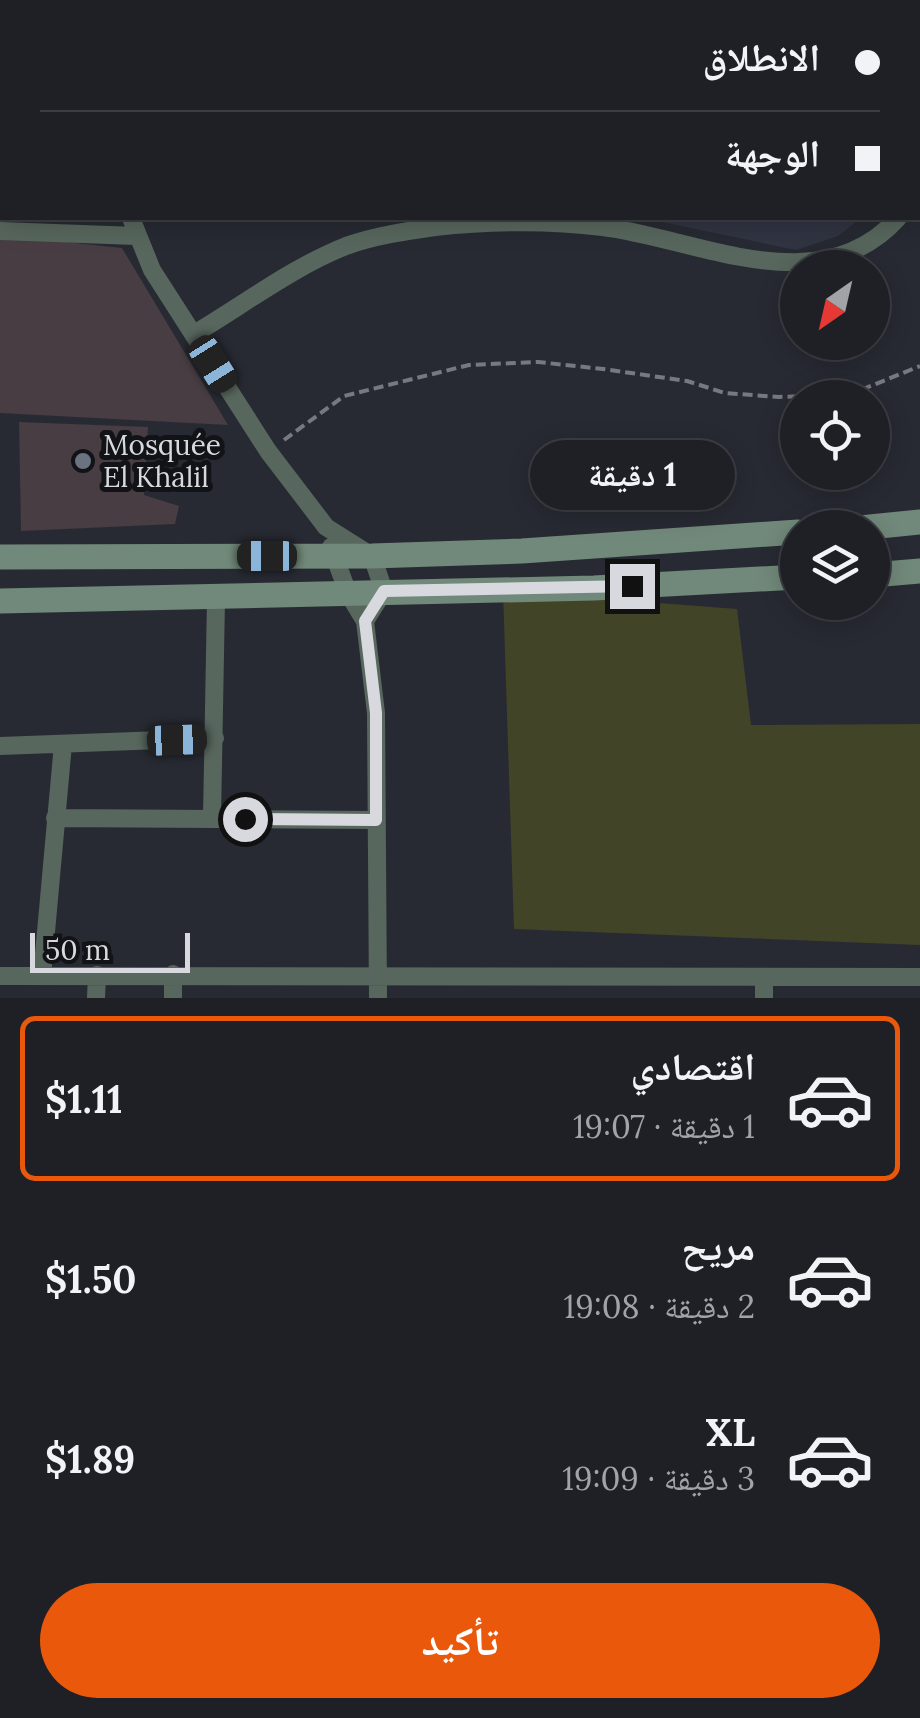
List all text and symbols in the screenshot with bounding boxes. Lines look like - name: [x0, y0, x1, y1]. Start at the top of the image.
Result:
- text: الانطلاق: [702, 33, 820, 81]
- text: الوجهة: [725, 129, 820, 177]
- north arrow: [780, 250, 890, 360]
- map controls: [780, 250, 890, 620]
- car: [184, 331, 242, 397]
- button: locate: [780, 380, 890, 490]
- place label: Mosquée El Khalil: [103, 427, 221, 495]
- callout: 1 دقيقة: [530, 441, 734, 511]
- marker: Mosquée El Khalil: [72, 450, 94, 472]
- text: 1 دقيقة: [588, 454, 677, 495]
- button: layers: [780, 510, 890, 620]
- car: [237, 541, 297, 571]
- route end: [610, 564, 655, 609]
- car: [146, 724, 208, 756]
- route start: [223, 797, 268, 842]
- scale bar: [30, 928, 190, 973]
- text: 50 m: [45, 932, 110, 968]
- text: اقتصادي: [631, 1042, 755, 1090]
- icon: car: [785, 1054, 875, 1144]
- text: $1.11: [45, 1075, 122, 1123]
- text: 1 دقيقة · 19:07: [573, 1106, 755, 1147]
- text: مريح: [681, 1222, 755, 1270]
- icon: car: [785, 1234, 875, 1324]
- text: $1.50: [45, 1255, 136, 1303]
- text: 2 دقيقة · 19:08: [563, 1286, 755, 1327]
- text: XL: [705, 1408, 755, 1456]
- icon: car: [785, 1414, 875, 1504]
- text: $1.89: [45, 1435, 135, 1483]
- text: 3 دقيقة · 19:09: [562, 1458, 755, 1499]
- button: تأكيد: [40, 1583, 880, 1698]

